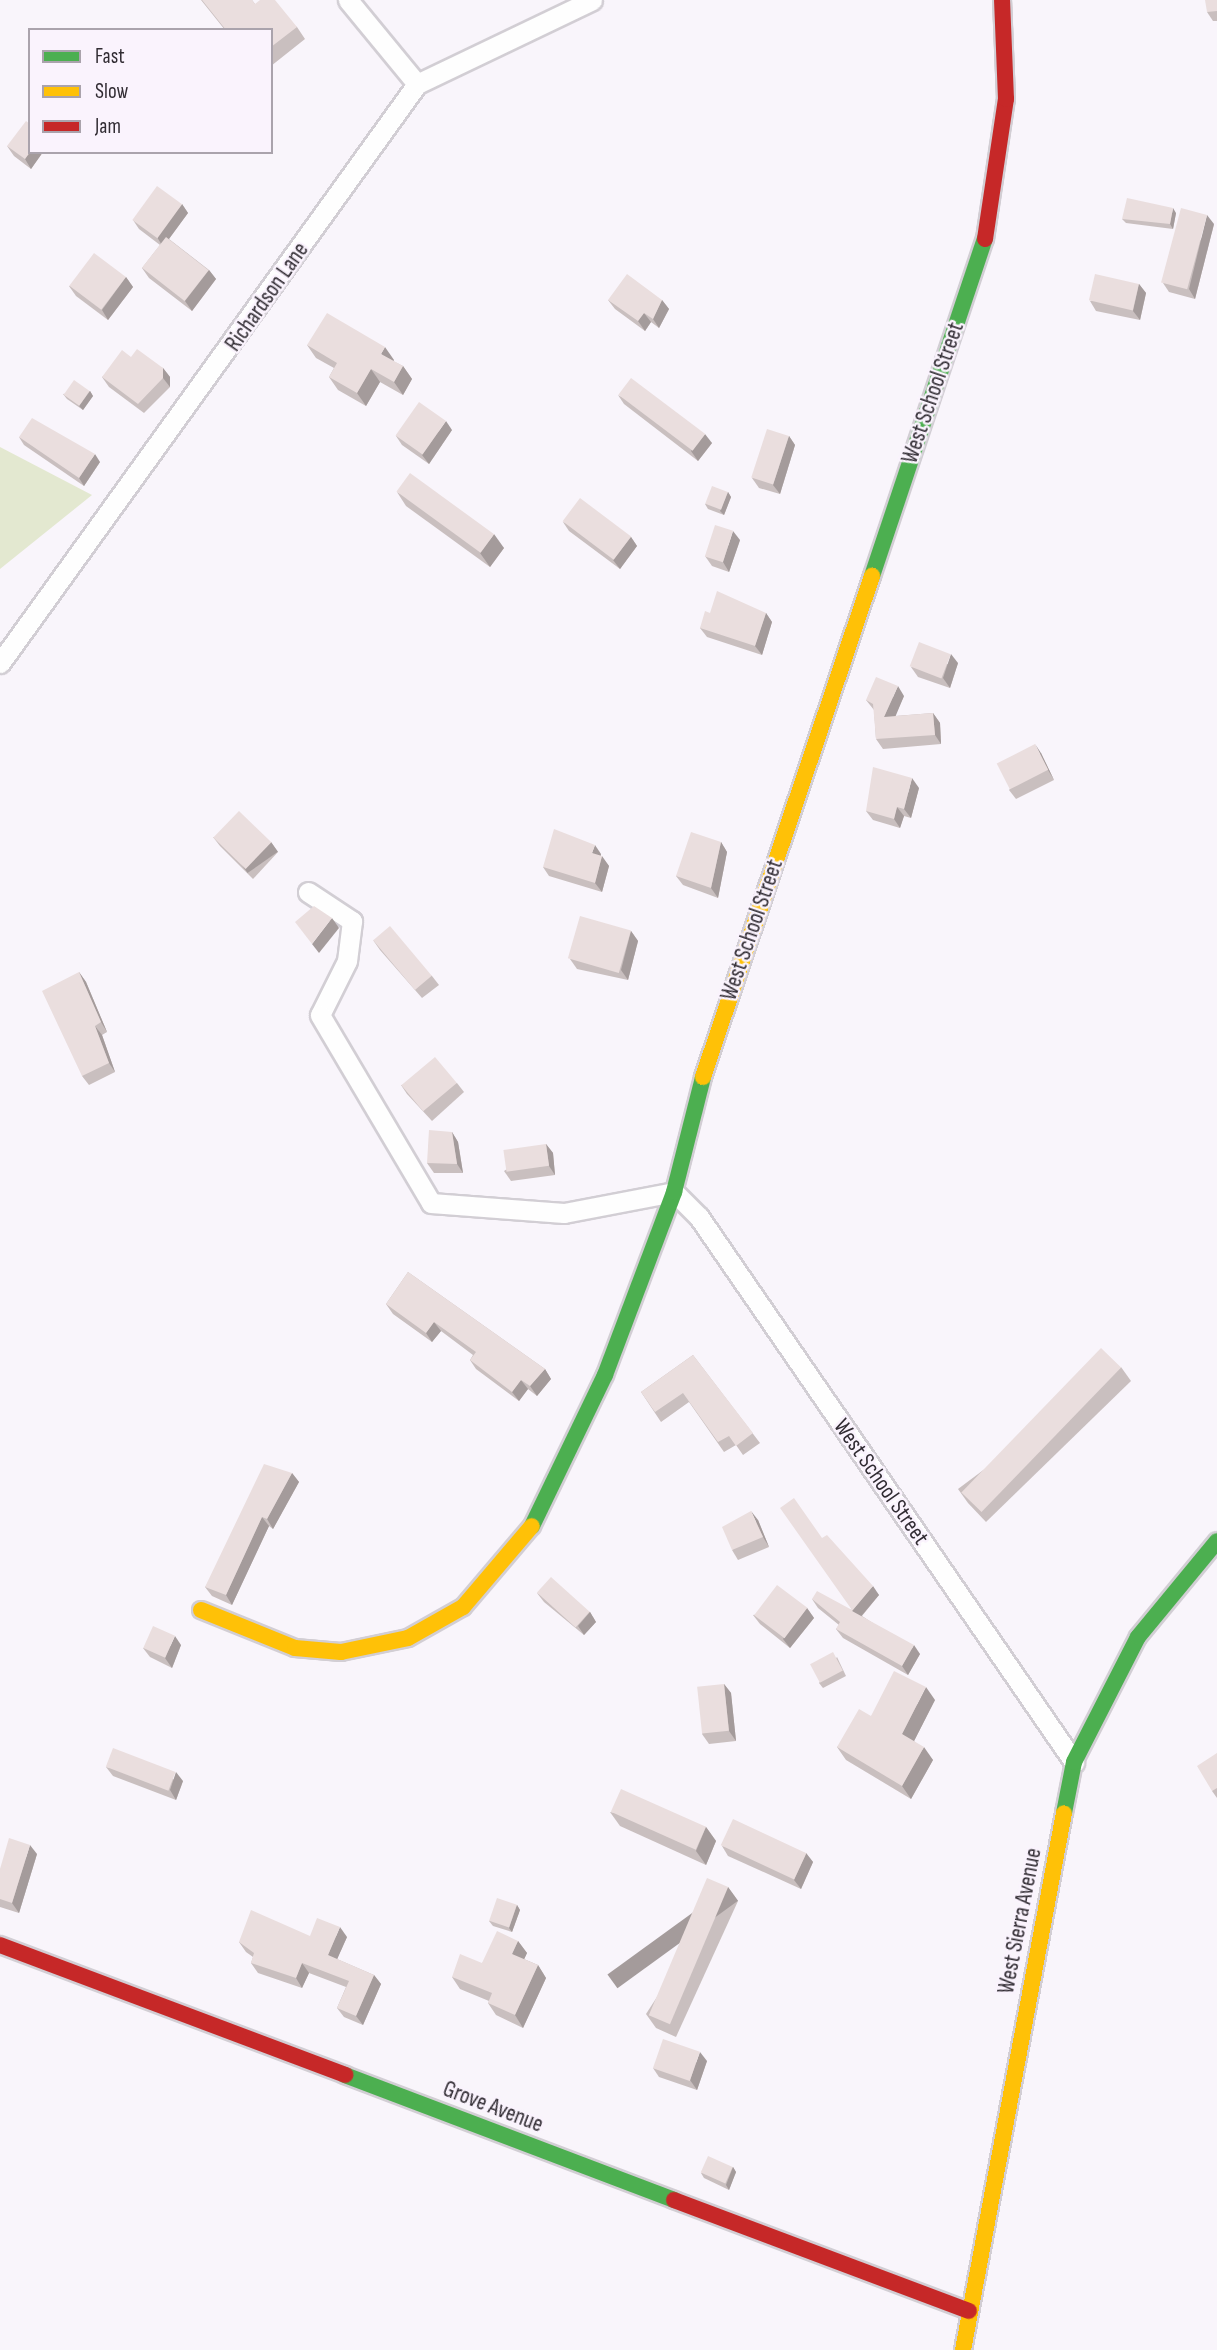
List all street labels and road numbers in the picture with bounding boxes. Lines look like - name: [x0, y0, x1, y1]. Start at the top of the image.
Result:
- street label: Richardson Lane: [219, 237, 315, 357]
- street label: West School Street: [896, 319, 970, 467]
- street label: West School Street: [715, 856, 789, 1004]
- street label: West School Street: [827, 1414, 935, 1550]
- street label: West Sierra Avenue: [992, 1846, 1048, 1996]
- street label: Grove Avenue: [439, 2075, 547, 2139]

